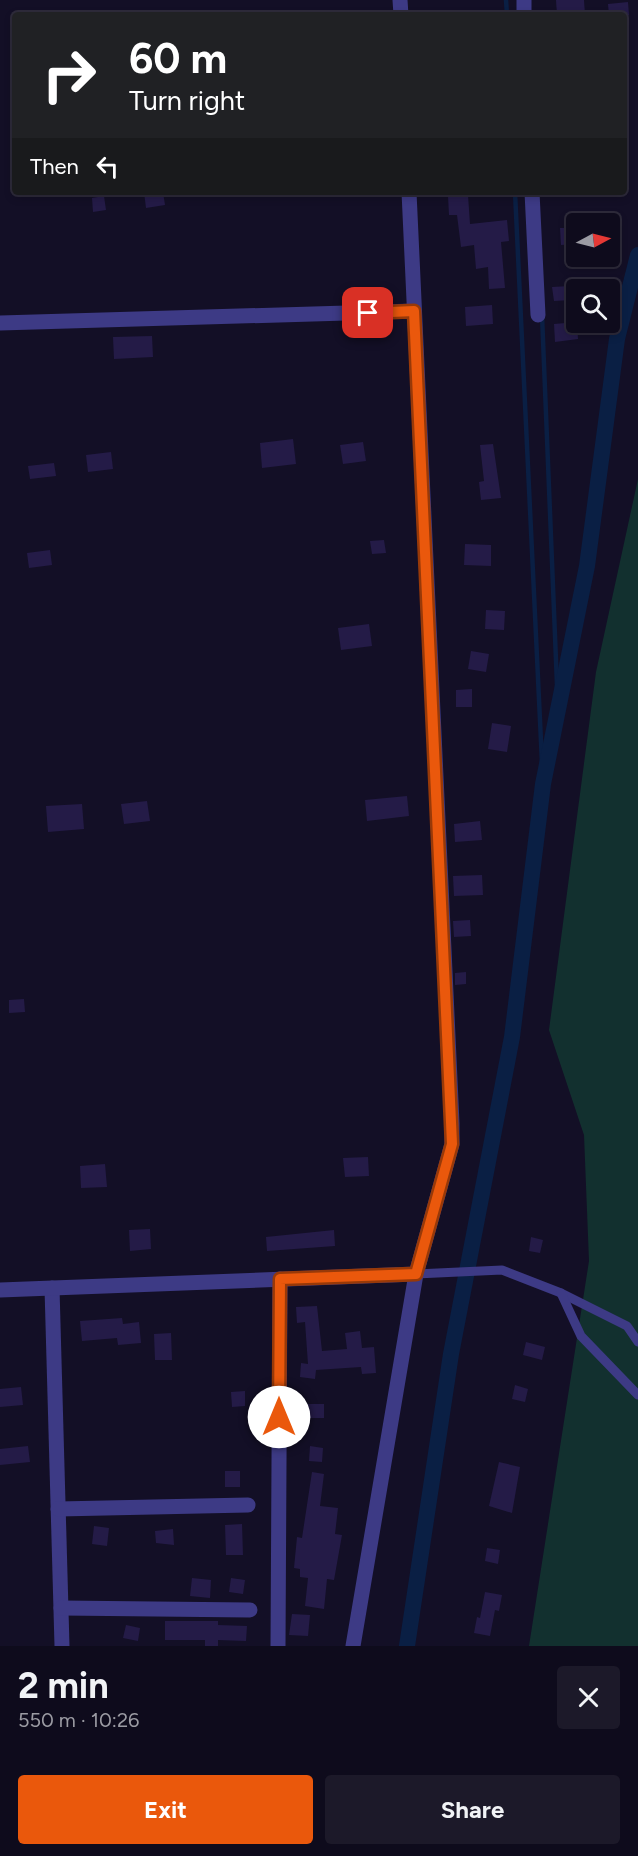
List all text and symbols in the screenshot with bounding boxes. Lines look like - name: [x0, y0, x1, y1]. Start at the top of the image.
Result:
- text: 60 m: [129, 33, 227, 84]
- icon: right: [30, 36, 108, 114]
- text: Turn right: [129, 84, 245, 117]
- icon: left: [91, 150, 124, 183]
- text: Then: [30, 153, 79, 180]
- north arrow: [566, 213, 620, 267]
- map controls: [566, 213, 620, 333]
- button: search: [566, 279, 620, 333]
- pin: [342, 287, 393, 338]
- icon: arrive: [351, 296, 384, 329]
- position arrow: [247, 1385, 311, 1449]
- text: 2 min: [18, 1664, 109, 1707]
- button: close: [557, 1666, 620, 1729]
- text: 550 m · 10:26: [18, 1708, 139, 1732]
- button: Exit: [18, 1775, 313, 1844]
- button: Share: [325, 1775, 620, 1844]

